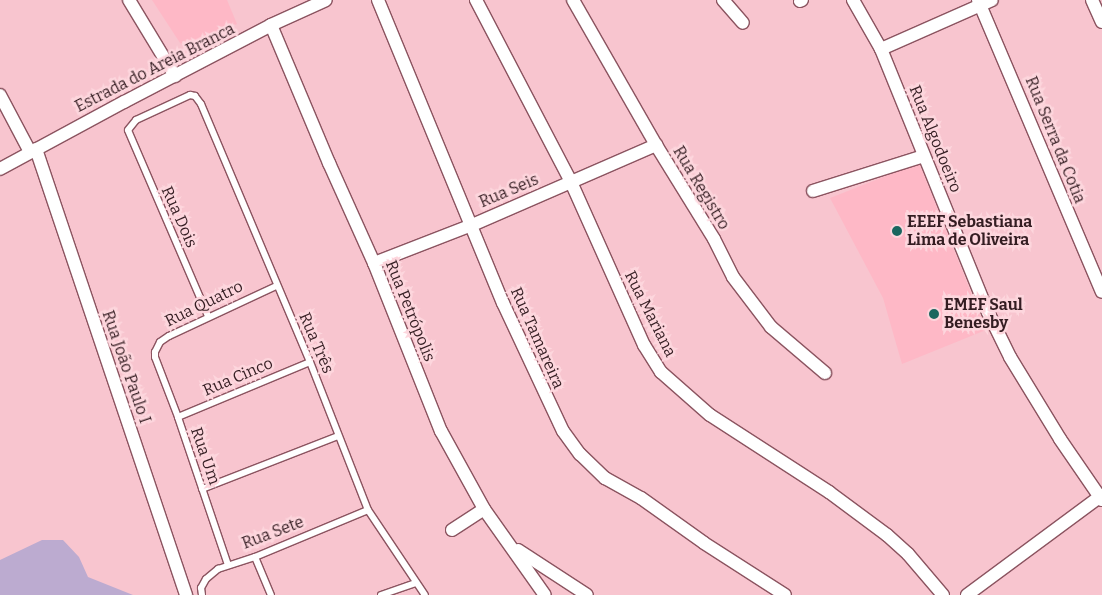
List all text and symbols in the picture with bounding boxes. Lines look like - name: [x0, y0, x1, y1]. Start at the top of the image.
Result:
- street label: Estrada do Areia Branca: [72, 19, 238, 117]
- street label: Rua Serra da Cotia: [1021, 74, 1089, 206]
- street label: Rua Algodoeiro: [905, 83, 965, 195]
- street label: Rua Registro: [669, 143, 733, 233]
- street label: Rua Seis: [476, 170, 542, 212]
- street label: Rua Dois: [157, 183, 201, 251]
- place label: EEEF Sebastiana Lima de Oliveira: [907, 212, 1032, 250]
- marker: EEEF Sebastiana Lima de Oliveira: [891, 225, 903, 237]
- street label: Rua Petrópolis: [381, 258, 439, 364]
- street label: Rua Mariana: [620, 268, 680, 360]
- street label: Rua Quatro: [162, 277, 246, 331]
- street label: Rua Tamareira: [506, 284, 568, 392]
- place label: EMEF Saul Benesby: [944, 295, 1023, 333]
- street label: Rua João Paulo I: [98, 308, 154, 426]
- marker: EMEF Saul Benesby: [928, 308, 940, 320]
- street label: Rua Três: [295, 310, 337, 376]
- street label: Rua Cinco: [200, 354, 276, 400]
- street label: Rua Um: [186, 425, 224, 487]
- street label: Rua Sete: [239, 512, 307, 554]

